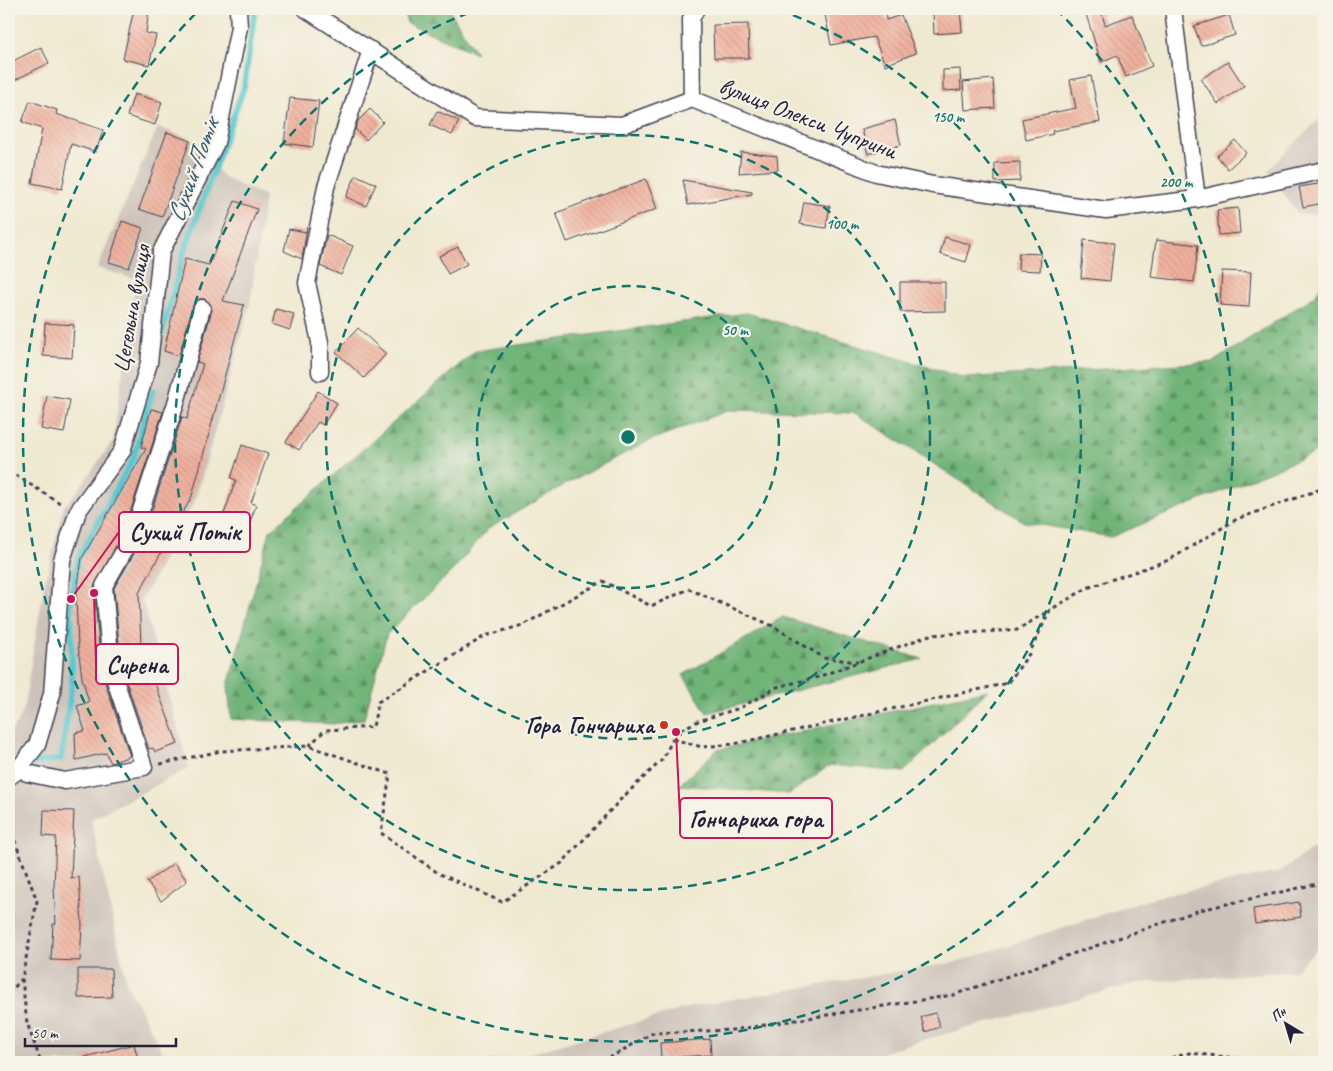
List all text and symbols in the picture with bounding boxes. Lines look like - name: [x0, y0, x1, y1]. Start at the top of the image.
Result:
- street label: вулиця Олекси Чуприни: [715, 70, 902, 166]
- text: 150 m: [932, 108, 966, 127]
- water label: Сухий Потік: [160, 110, 228, 226]
- text: 200 m: [1160, 173, 1194, 192]
- text: 100 m: [826, 215, 860, 234]
- street label: Цегельна вулиця: [105, 241, 157, 375]
- text: 50 m: [722, 321, 749, 340]
- centre of rings: [619, 428, 637, 446]
- callout: Сухий Потік: [119, 512, 250, 552]
- text: Сухий Потік: [130, 516, 243, 548]
- callout: Сирена: [96, 644, 178, 684]
- text: Сирена: [106, 649, 170, 681]
- place label: Гора Гончариха: [526, 710, 656, 740]
- marker: Гора Гончариха: [658, 719, 670, 731]
- callout: Гончариха гора: [680, 798, 832, 838]
- text: Гончариха гора: [689, 803, 825, 835]
- north arrow: [1260, 998, 1310, 1048]
- text: Пн: [1267, 1002, 1290, 1025]
- scale bar: [25, 1016, 176, 1048]
- text: 50 m: [32, 1024, 59, 1043]

